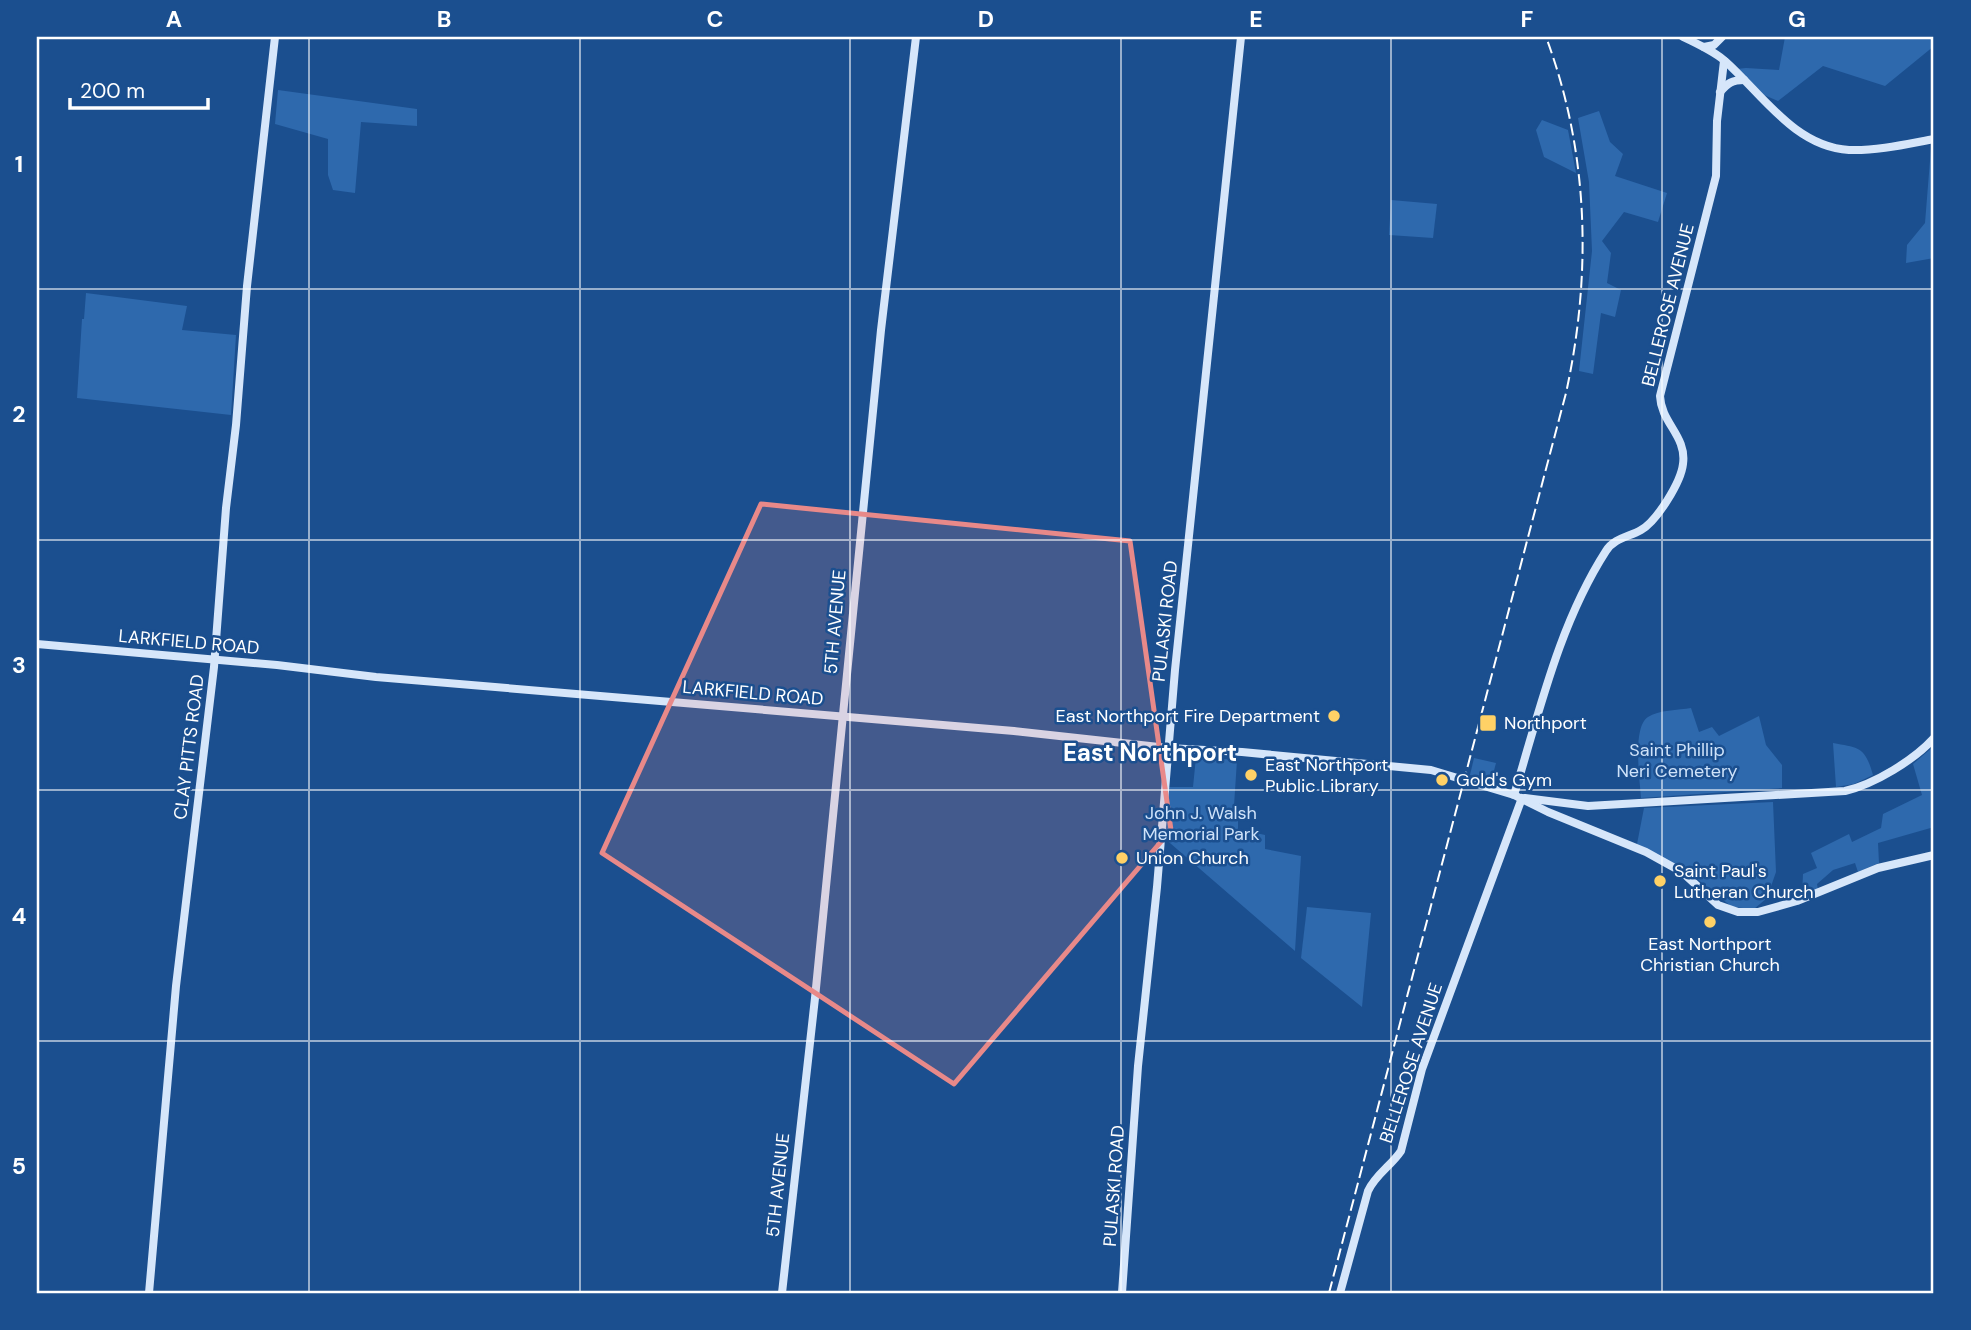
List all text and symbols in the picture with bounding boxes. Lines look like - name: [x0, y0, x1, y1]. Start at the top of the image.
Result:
- text: A: [166, 4, 182, 34]
- text: B: [437, 4, 451, 34]
- text: C: [707, 4, 723, 34]
- text: D: [978, 4, 994, 34]
- text: E: [1249, 4, 1263, 34]
- text: F: [1521, 4, 1534, 34]
- text: G: [1788, 4, 1806, 34]
- scale bar: [70, 66, 208, 110]
- text: 200 m: [80, 77, 145, 105]
- text: 1: [15, 149, 23, 179]
- street label: BELLEROSE AVENUE: [1636, 221, 1700, 389]
- text: 2: [12, 399, 26, 429]
- street label: PULASKI ROAD: [1147, 559, 1183, 683]
- street label: 5TH AVENUE: [818, 569, 852, 675]
- street label: LARKFIELD ROAD: [118, 624, 260, 660]
- text: 3: [12, 650, 26, 680]
- street label: CLAY PITTS ROAD: [168, 673, 210, 821]
- street label: LARKFIELD ROAD: [682, 675, 824, 711]
- place label: East Northport Fire Department: [1056, 704, 1320, 728]
- marker: East Northport Fire Department: [1326, 708, 1342, 724]
- place label: Northport: [1504, 711, 1587, 735]
- marker: Northport: [1478, 713, 1498, 733]
- district label: East Northport: [1063, 737, 1237, 768]
- park label: Saint Phillip Neri Cemetery: [1616, 738, 1738, 783]
- place label: East Northport Public Library: [1265, 753, 1388, 798]
- marker: East Northport Public Library: [1243, 767, 1259, 783]
- place label: Gold's Gym: [1456, 768, 1552, 792]
- marker: Gold's Gym: [1434, 772, 1450, 788]
- park label: John J. Walsh Memorial Park: [1142, 801, 1260, 846]
- place label: Union Church: [1136, 846, 1249, 870]
- marker: Union Church: [1114, 850, 1130, 866]
- place label: Saint Paul's Lutheran Church: [1674, 859, 1814, 904]
- marker: Saint Paul's Lutheran Church: [1652, 873, 1668, 889]
- text: 4: [12, 901, 27, 931]
- marker: East Northport Christian Church: [1702, 914, 1718, 930]
- place label: East Northport Christian Church: [1640, 932, 1780, 977]
- street label: BELLEROSE AVENUE: [1374, 980, 1448, 1146]
- street label: PULASKI ROAD: [1098, 1124, 1130, 1248]
- street label: 5TH AVENUE: [761, 1132, 795, 1238]
- text: 5: [12, 1151, 26, 1181]

